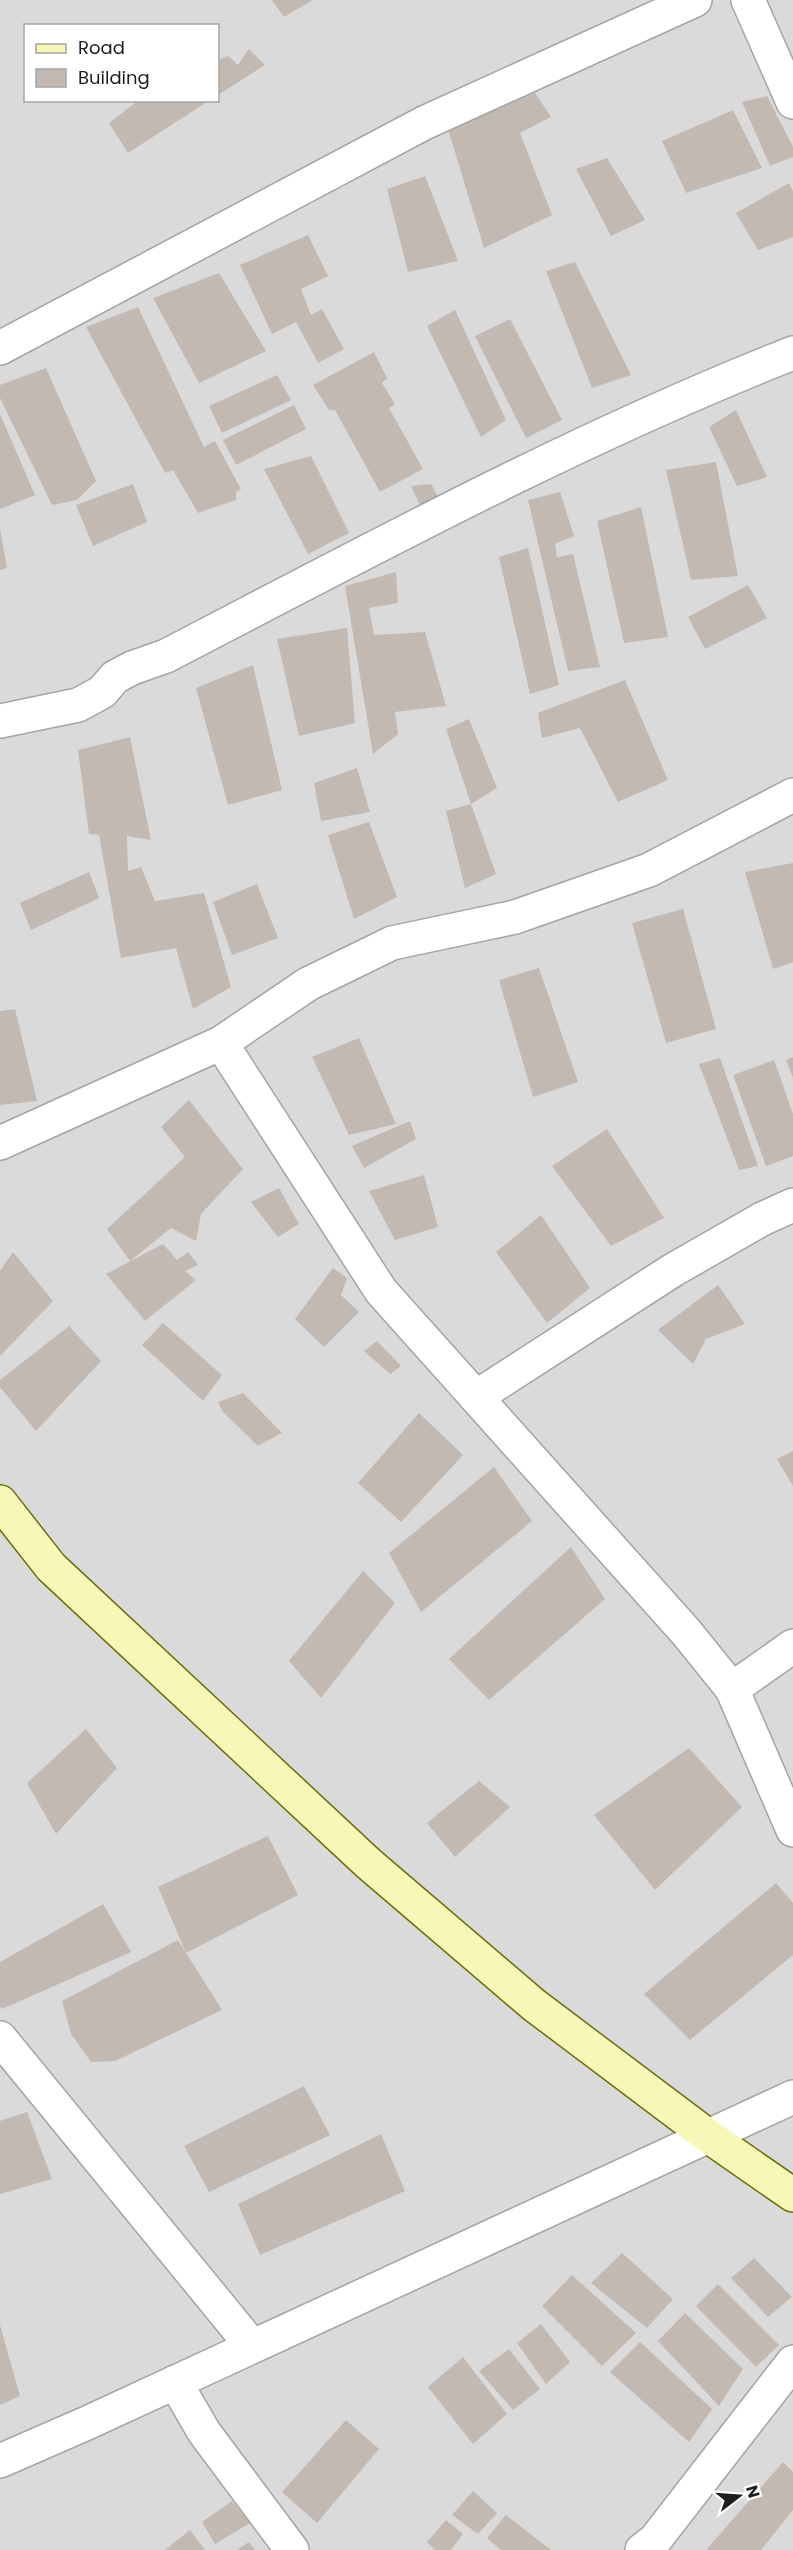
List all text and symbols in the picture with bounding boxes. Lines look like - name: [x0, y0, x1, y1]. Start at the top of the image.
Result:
- legend: [24, 24, 219, 102]
- text: Road: [78, 35, 125, 60]
- text: Building: [78, 65, 150, 90]
- north arrow: [709, 2466, 769, 2526]
- text: N: [740, 2483, 766, 2501]

